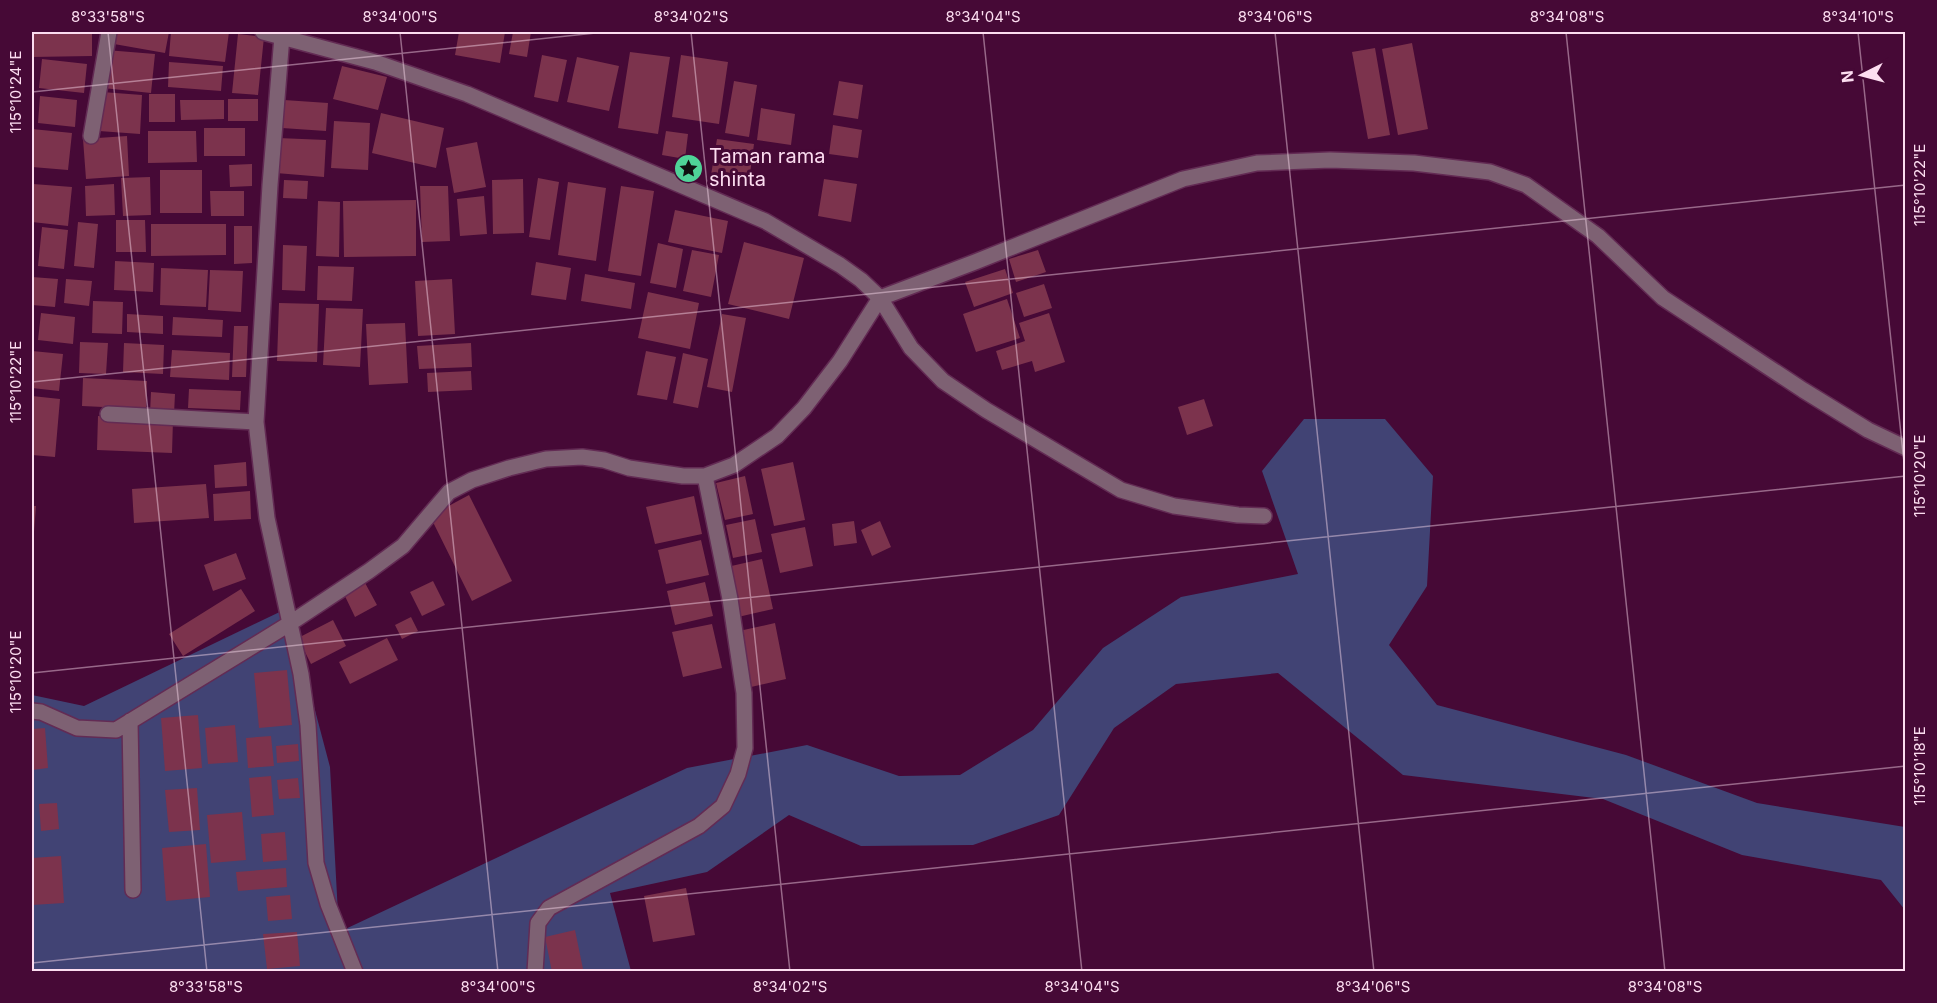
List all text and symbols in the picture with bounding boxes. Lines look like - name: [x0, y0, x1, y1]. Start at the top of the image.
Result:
- text: 8°33'58"S: [71, 7, 145, 26]
- text: 8°34'00"S: [363, 7, 437, 26]
- text: 8°34'02"S: [654, 7, 728, 26]
- text: 8°34'04"S: [945, 7, 1021, 26]
- text: 8°34'06"S: [1238, 7, 1312, 26]
- text: 8°34'08"S: [1530, 7, 1604, 26]
- text: 8°34'10"S: [1822, 7, 1894, 26]
- north arrow: [1832, 45, 1892, 105]
- text: 115°10'24"E: [6, 51, 25, 133]
- text: N: [1836, 69, 1858, 84]
- place label: Taman rama shinta: [709, 144, 825, 191]
- text: 115°10'22"E: [1910, 144, 1929, 226]
- place icon: Taman rama shinta: [672, 152, 704, 184]
- text: 115°10'22"E: [6, 341, 25, 423]
- text: 115°10'20"E: [1910, 435, 1929, 517]
- text: 115°10'20"E: [6, 631, 25, 713]
- text: 115°10'18"E: [1910, 726, 1929, 806]
- text: 8°33'58"S: [169, 977, 243, 996]
- text: 8°34'00"S: [461, 977, 535, 996]
- text: 8°34'02"S: [753, 977, 827, 996]
- text: 8°34'04"S: [1044, 977, 1120, 996]
- text: 8°34'06"S: [1336, 977, 1410, 996]
- text: 8°34'08"S: [1628, 977, 1702, 996]

